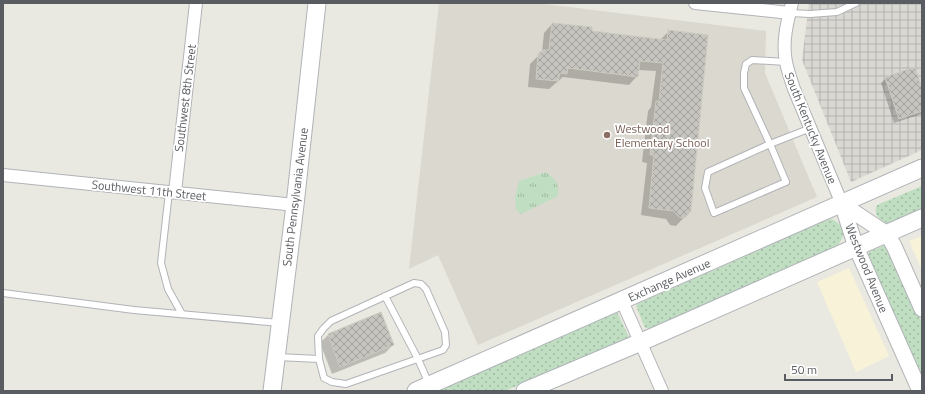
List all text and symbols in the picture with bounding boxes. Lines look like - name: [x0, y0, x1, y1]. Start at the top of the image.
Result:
- street label: Southwest 8th Street: [169, 42, 201, 153]
- street label: South Kentucky Avenue: [780, 69, 842, 187]
- place label: Westwood Elementary School: [615, 119, 709, 152]
- street label: South Pennsylvania Avenue: [277, 127, 313, 267]
- marker: Westwood Elementary School: [602, 130, 612, 140]
- street label: Southwest 11th Street: [91, 175, 208, 206]
- street label: Westwood Avenue: [840, 221, 894, 315]
- street label: Exchange Avenue: [625, 253, 713, 307]
- scale bar: [785, 356, 892, 382]
- text: 50 m: [791, 360, 817, 379]

